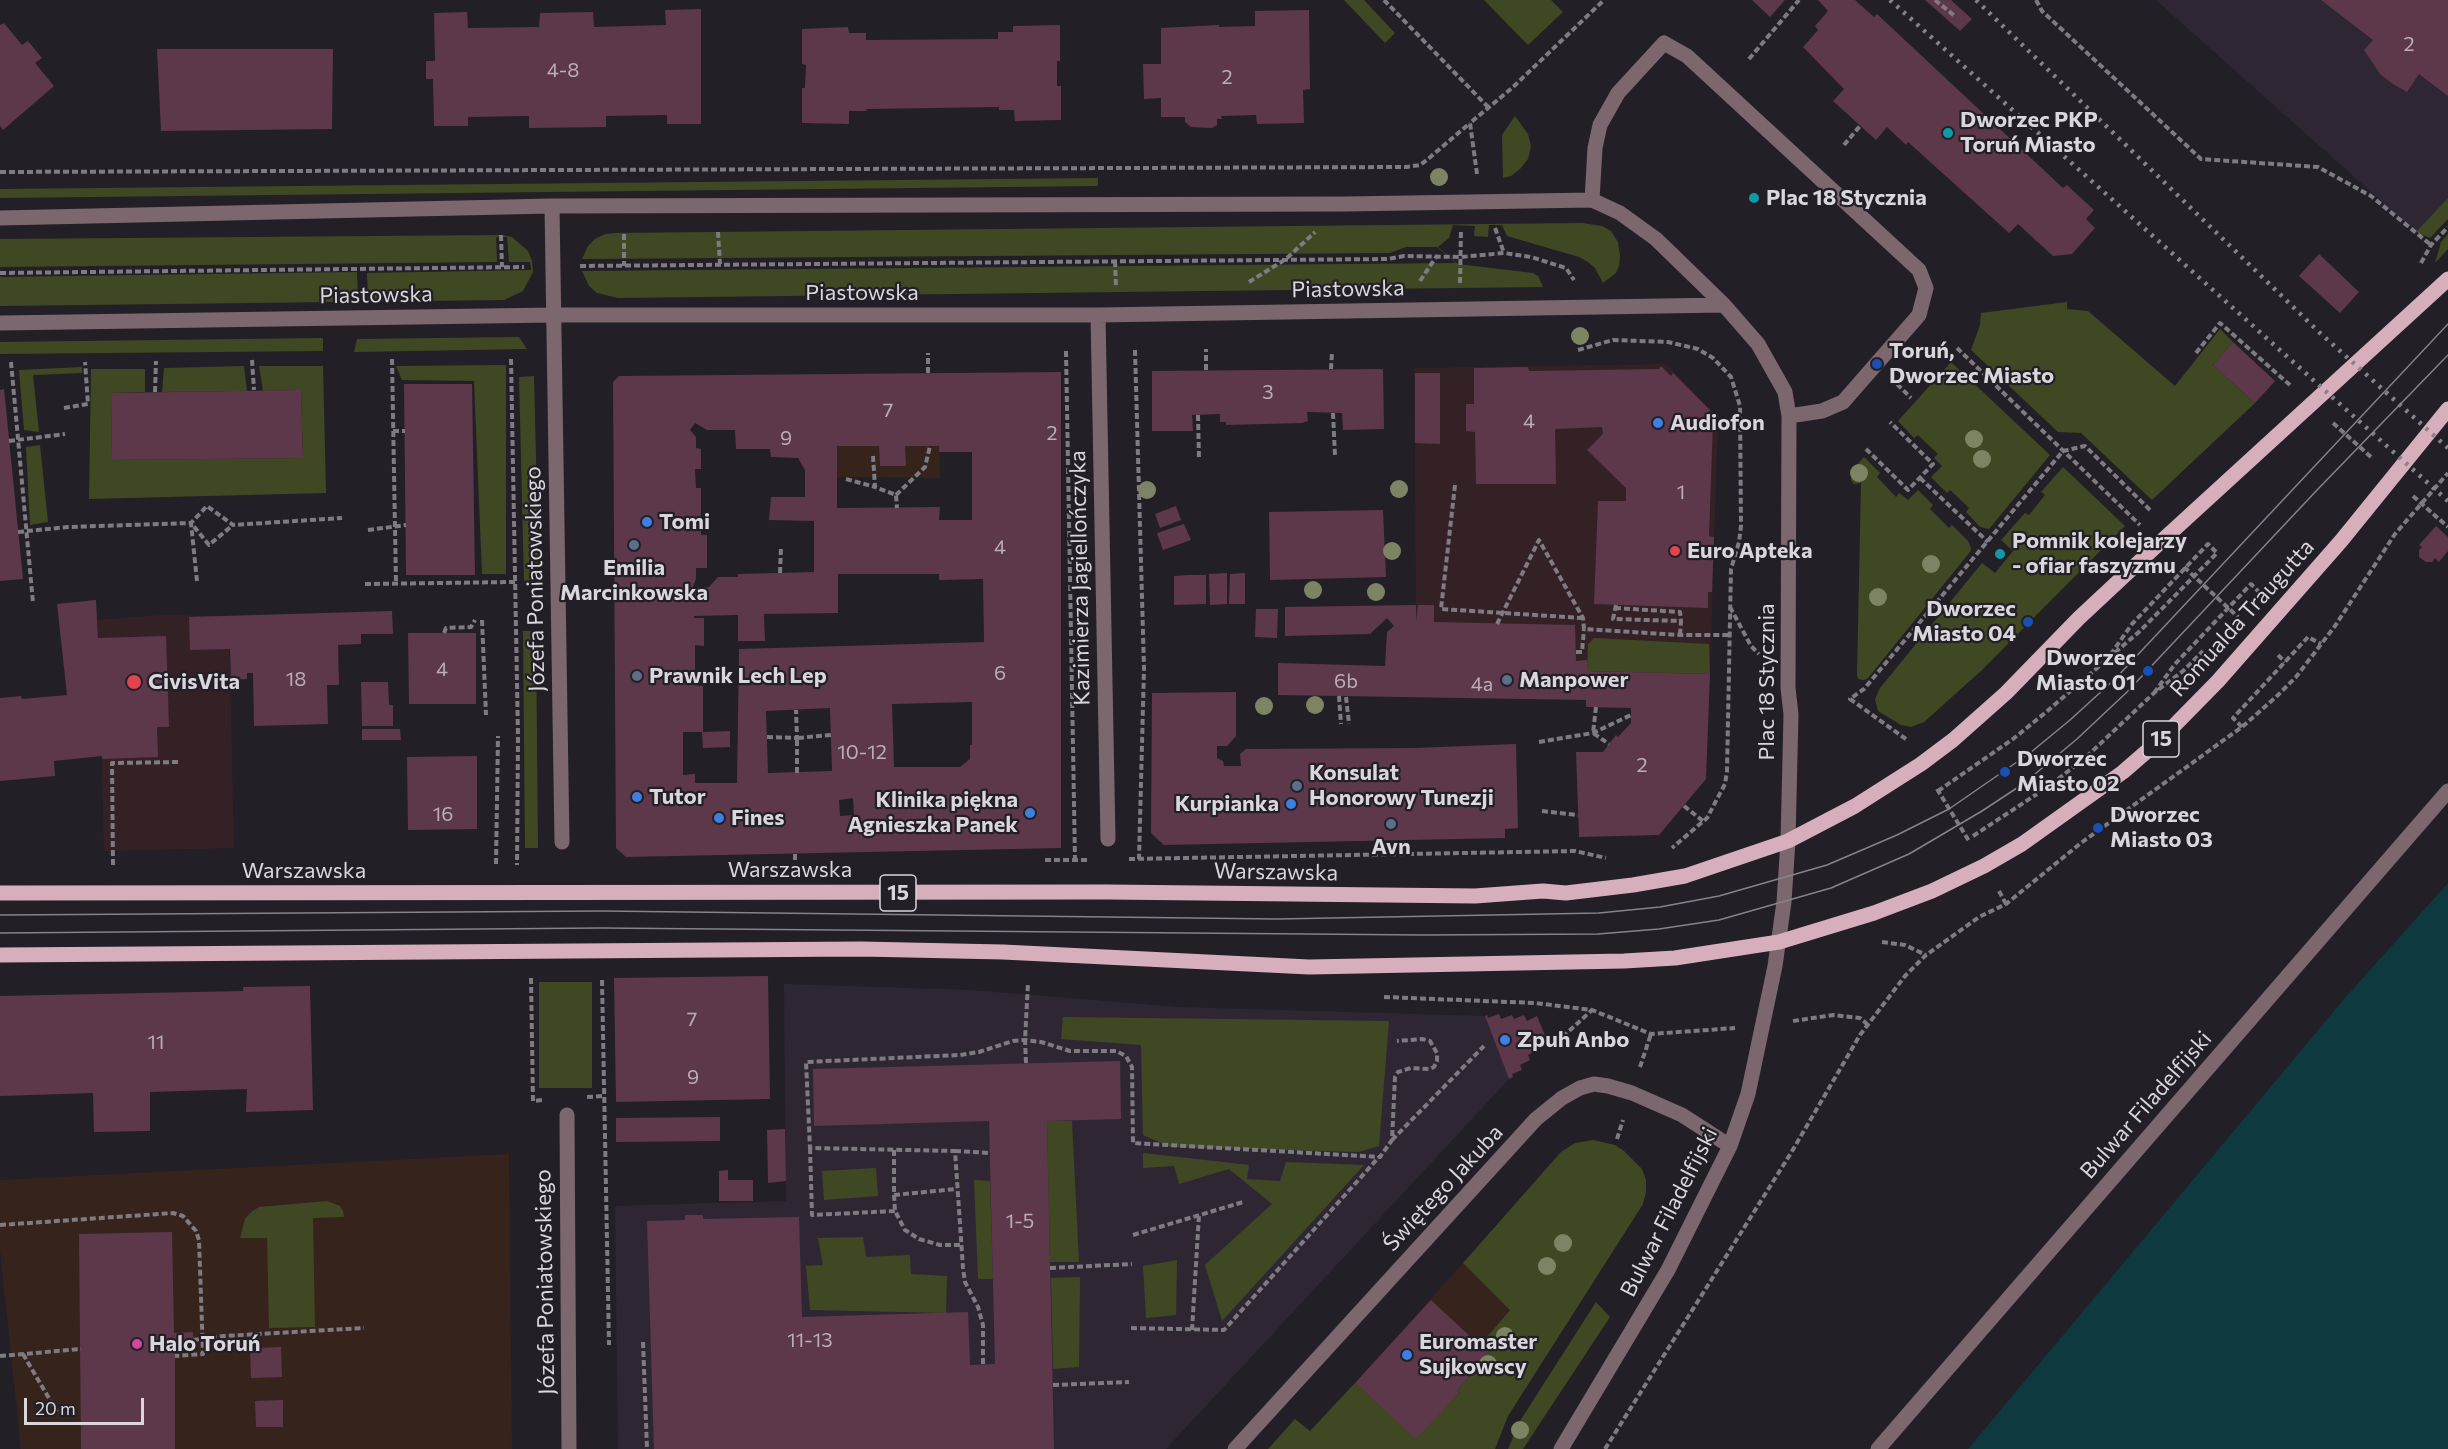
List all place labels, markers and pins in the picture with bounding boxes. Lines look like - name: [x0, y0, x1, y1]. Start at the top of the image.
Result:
- place label: Dworzec PKP Toruń Miasto: [1960, 107, 2098, 158]
- marker: Dworzec PKP Toruń Miasto: [1941, 126, 1955, 140]
- place label: Plac 18 Stycznia: [1766, 185, 1927, 211]
- marker: Plac 18 Stycznia: [1747, 191, 1761, 205]
- place label: Toruń, Dworzec Miasto: [1889, 338, 2054, 390]
- marker: Toruń, Dworzec Miasto: [1870, 357, 1884, 371]
- place label: Audiofon: [1670, 410, 1765, 436]
- marker: Audiofon: [1651, 416, 1665, 430]
- place label: Tomi: [659, 509, 710, 535]
- marker: Tomi: [640, 515, 654, 529]
- place label: Pomnik kolejarzy - ofiar faszyzmu: [2012, 528, 2187, 580]
- marker: Emilia Marcinkowska: [627, 538, 641, 552]
- place label: Euro Apteka: [1687, 538, 1813, 564]
- marker: Euro Apteka: [1668, 544, 1682, 558]
- marker: Pomnik kolejarzy - ofiar faszyzmu: [1993, 547, 2007, 561]
- place label: Emilia Marcinkowska: [560, 555, 708, 606]
- place label: Dworzec Miasto 04: [1912, 596, 2016, 648]
- marker: Dworzec Miasto 04: [2021, 615, 2035, 629]
- place label: Dworzec Miasto 01: [2036, 645, 2136, 696]
- place label: Prawnik Lech Lep: [649, 663, 827, 689]
- marker: Dworzec Miasto 01: [2141, 664, 2155, 678]
- place label: Manpower: [1519, 667, 1628, 693]
- place label: CivisVita: [148, 669, 240, 695]
- marker: Prawnik Lech Lep: [630, 669, 644, 683]
- marker: CivisVita: [125, 673, 143, 691]
- marker: Manpower: [1500, 673, 1514, 687]
- place label: Dworzec Miasto 02: [2017, 746, 2120, 798]
- place label: Konsulat Honorowy Tunezji: [1309, 760, 1494, 812]
- marker: Dworzec Miasto 02: [1998, 765, 2012, 779]
- marker: Konsulat Honorowy Tunezji: [1290, 779, 1304, 793]
- place label: Tutor: [649, 784, 706, 810]
- place label: Klinika piękna Agnieszka Panek: [847, 787, 1018, 838]
- marker: Tutor: [630, 790, 644, 804]
- place label: Kurpianka: [1175, 791, 1279, 817]
- marker: Kurpianka: [1284, 797, 1298, 811]
- place label: Dworzec Miasto 03: [2110, 802, 2213, 854]
- place label: Fines: [731, 805, 784, 831]
- marker: Klinika piękna Agnieszka Panek: [1023, 806, 1037, 820]
- marker: Fines: [712, 811, 726, 825]
- marker: Avn: [1384, 817, 1398, 831]
- marker: Dworzec Miasto 03: [2091, 821, 2105, 835]
- place label: Avn: [1371, 834, 1411, 860]
- place label: Zpuh Anbo: [1517, 1027, 1629, 1053]
- marker: Zpuh Anbo: [1498, 1033, 1512, 1047]
- place label: Euromaster Sujkowscy: [1419, 1329, 1537, 1380]
- place label: Halo Toruń: [149, 1331, 261, 1357]
- marker: Halo Toruń: [130, 1337, 144, 1351]
- marker: Euromaster Sujkowscy: [1400, 1348, 1414, 1362]

